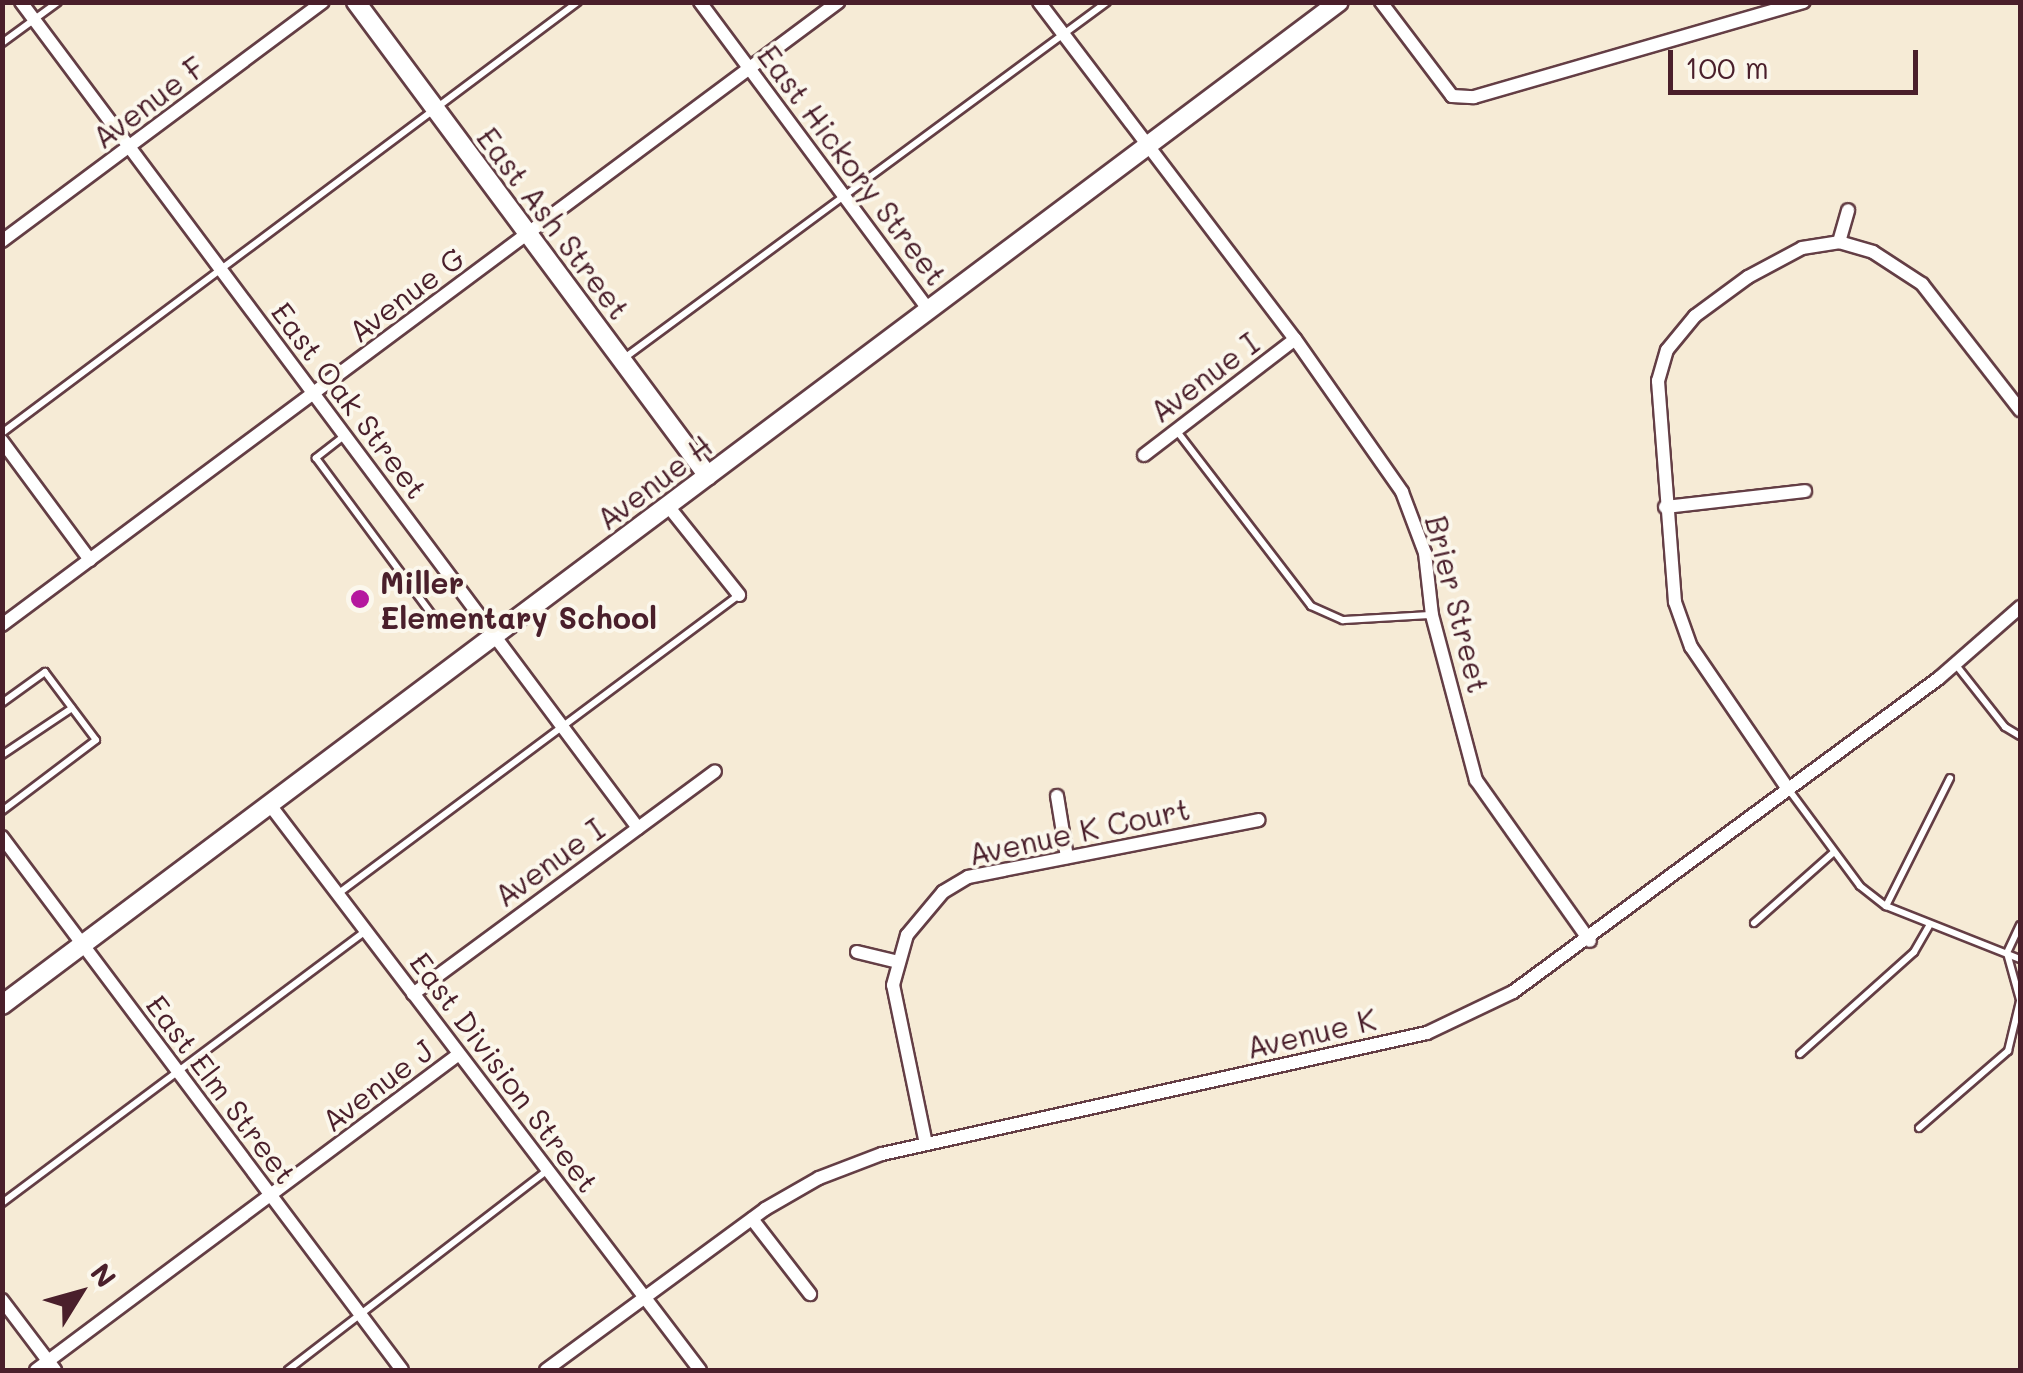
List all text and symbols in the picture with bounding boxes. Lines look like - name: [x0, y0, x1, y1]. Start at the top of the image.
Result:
- scale bar: [1673, 30, 1923, 92]
- street label: East Hickory Street: [751, 38, 955, 292]
- text: 100 m: [1685, 47, 1769, 87]
- street label: Avenue F: [85, 48, 211, 156]
- street label: East Ash Street: [470, 120, 638, 326]
- street label: Avenue G: [341, 239, 471, 349]
- street label: East Oak Street: [264, 295, 436, 505]
- street label: Avenue I: [1143, 325, 1265, 429]
- street label: Avenue H: [589, 427, 719, 537]
- street label: Brier Street: [1419, 512, 1497, 696]
- place label: Miller Elementary School: [380, 564, 657, 634]
- marker: Miller Elementary School: [349, 588, 371, 610]
- street label: Avenue K Court: [965, 790, 1193, 872]
- street label: Avenue I: [487, 810, 611, 914]
- street label: East Division Street: [403, 945, 607, 1199]
- street label: East Elm Street: [139, 988, 305, 1190]
- street label: Avenue K: [1243, 1001, 1379, 1065]
- street label: Avenue J: [314, 1032, 440, 1138]
- north arrow: [30, 1243, 130, 1343]
- text: N: [83, 1256, 125, 1294]

